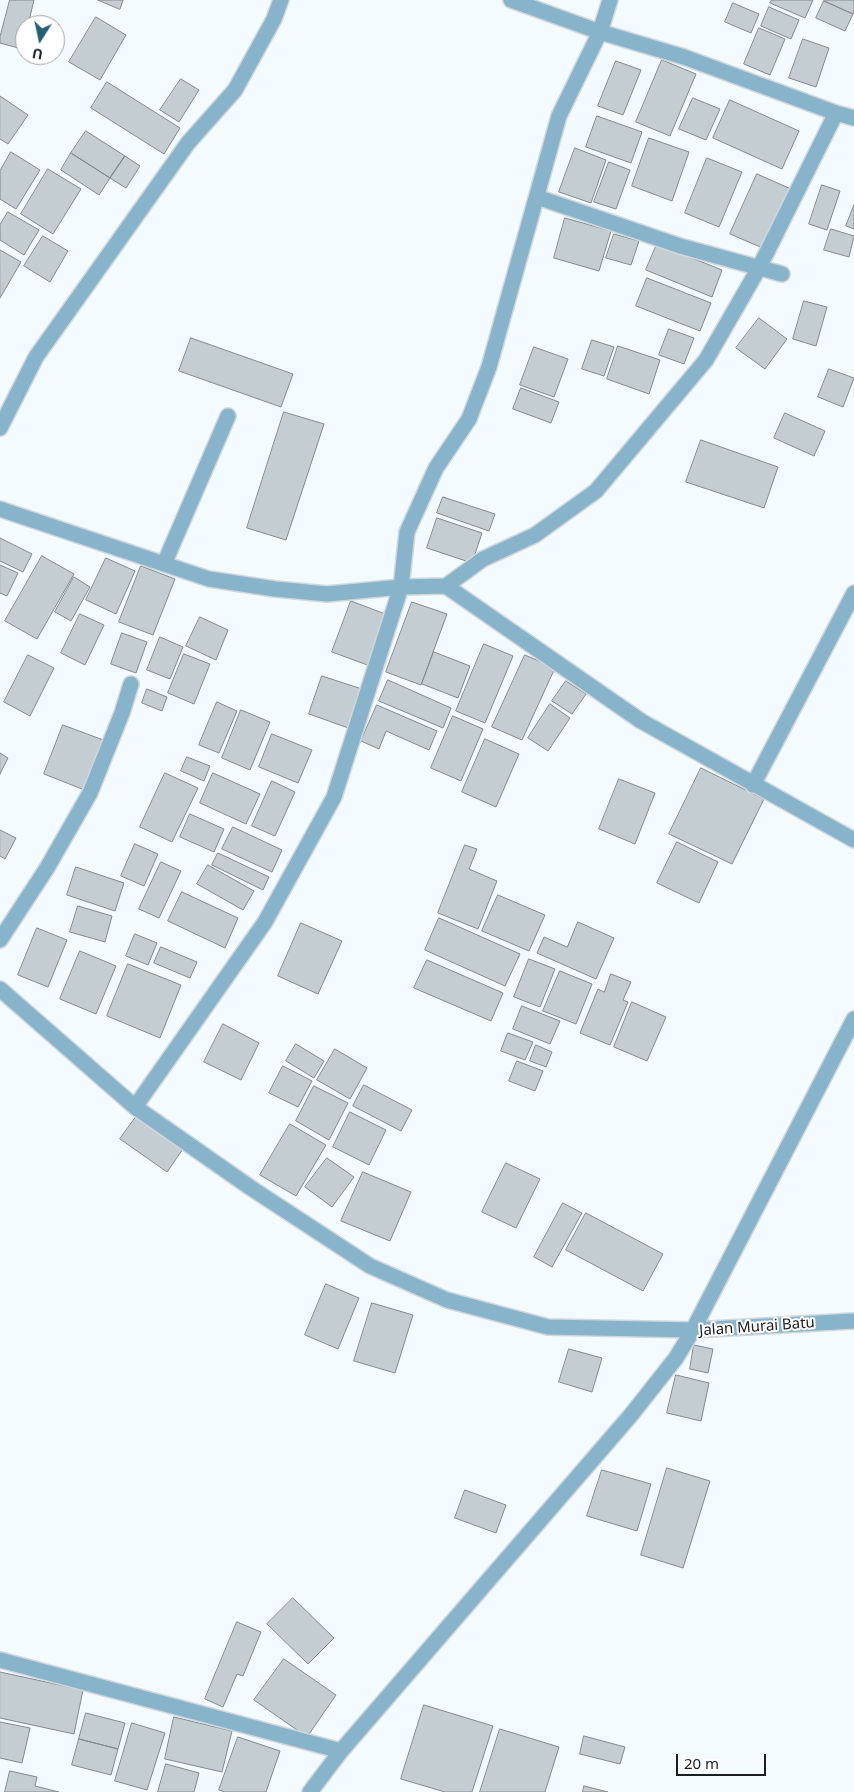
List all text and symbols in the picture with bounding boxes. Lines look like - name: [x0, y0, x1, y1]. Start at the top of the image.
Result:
- north arrow: [15, 15, 65, 65]
- text: U: [31, 44, 44, 65]
- street label: Jalan Murai Batu: [699, 1314, 815, 1340]
- scale bar: [679, 1744, 769, 1776]
- text: 20 m: [684, 1753, 719, 1773]

